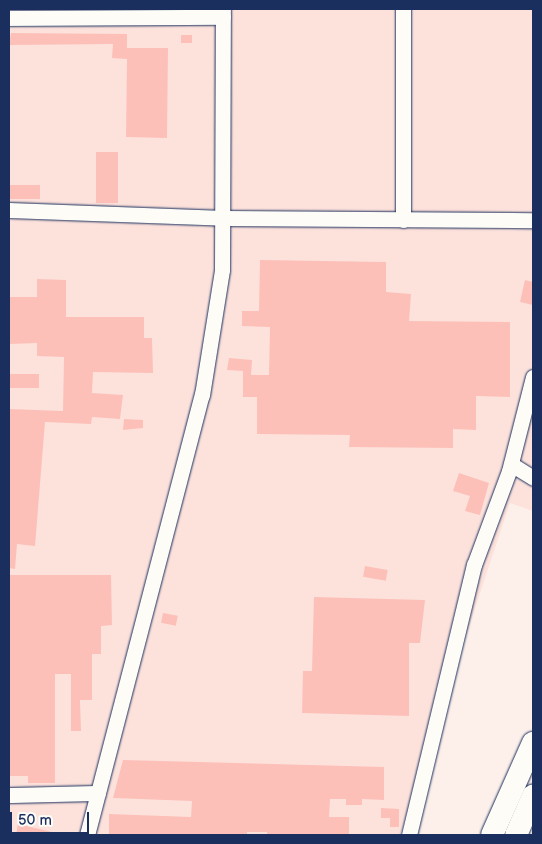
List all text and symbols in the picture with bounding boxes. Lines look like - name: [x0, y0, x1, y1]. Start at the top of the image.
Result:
- scale bar: [12, 802, 91, 834]
- text: 50 m: [18, 811, 52, 830]

